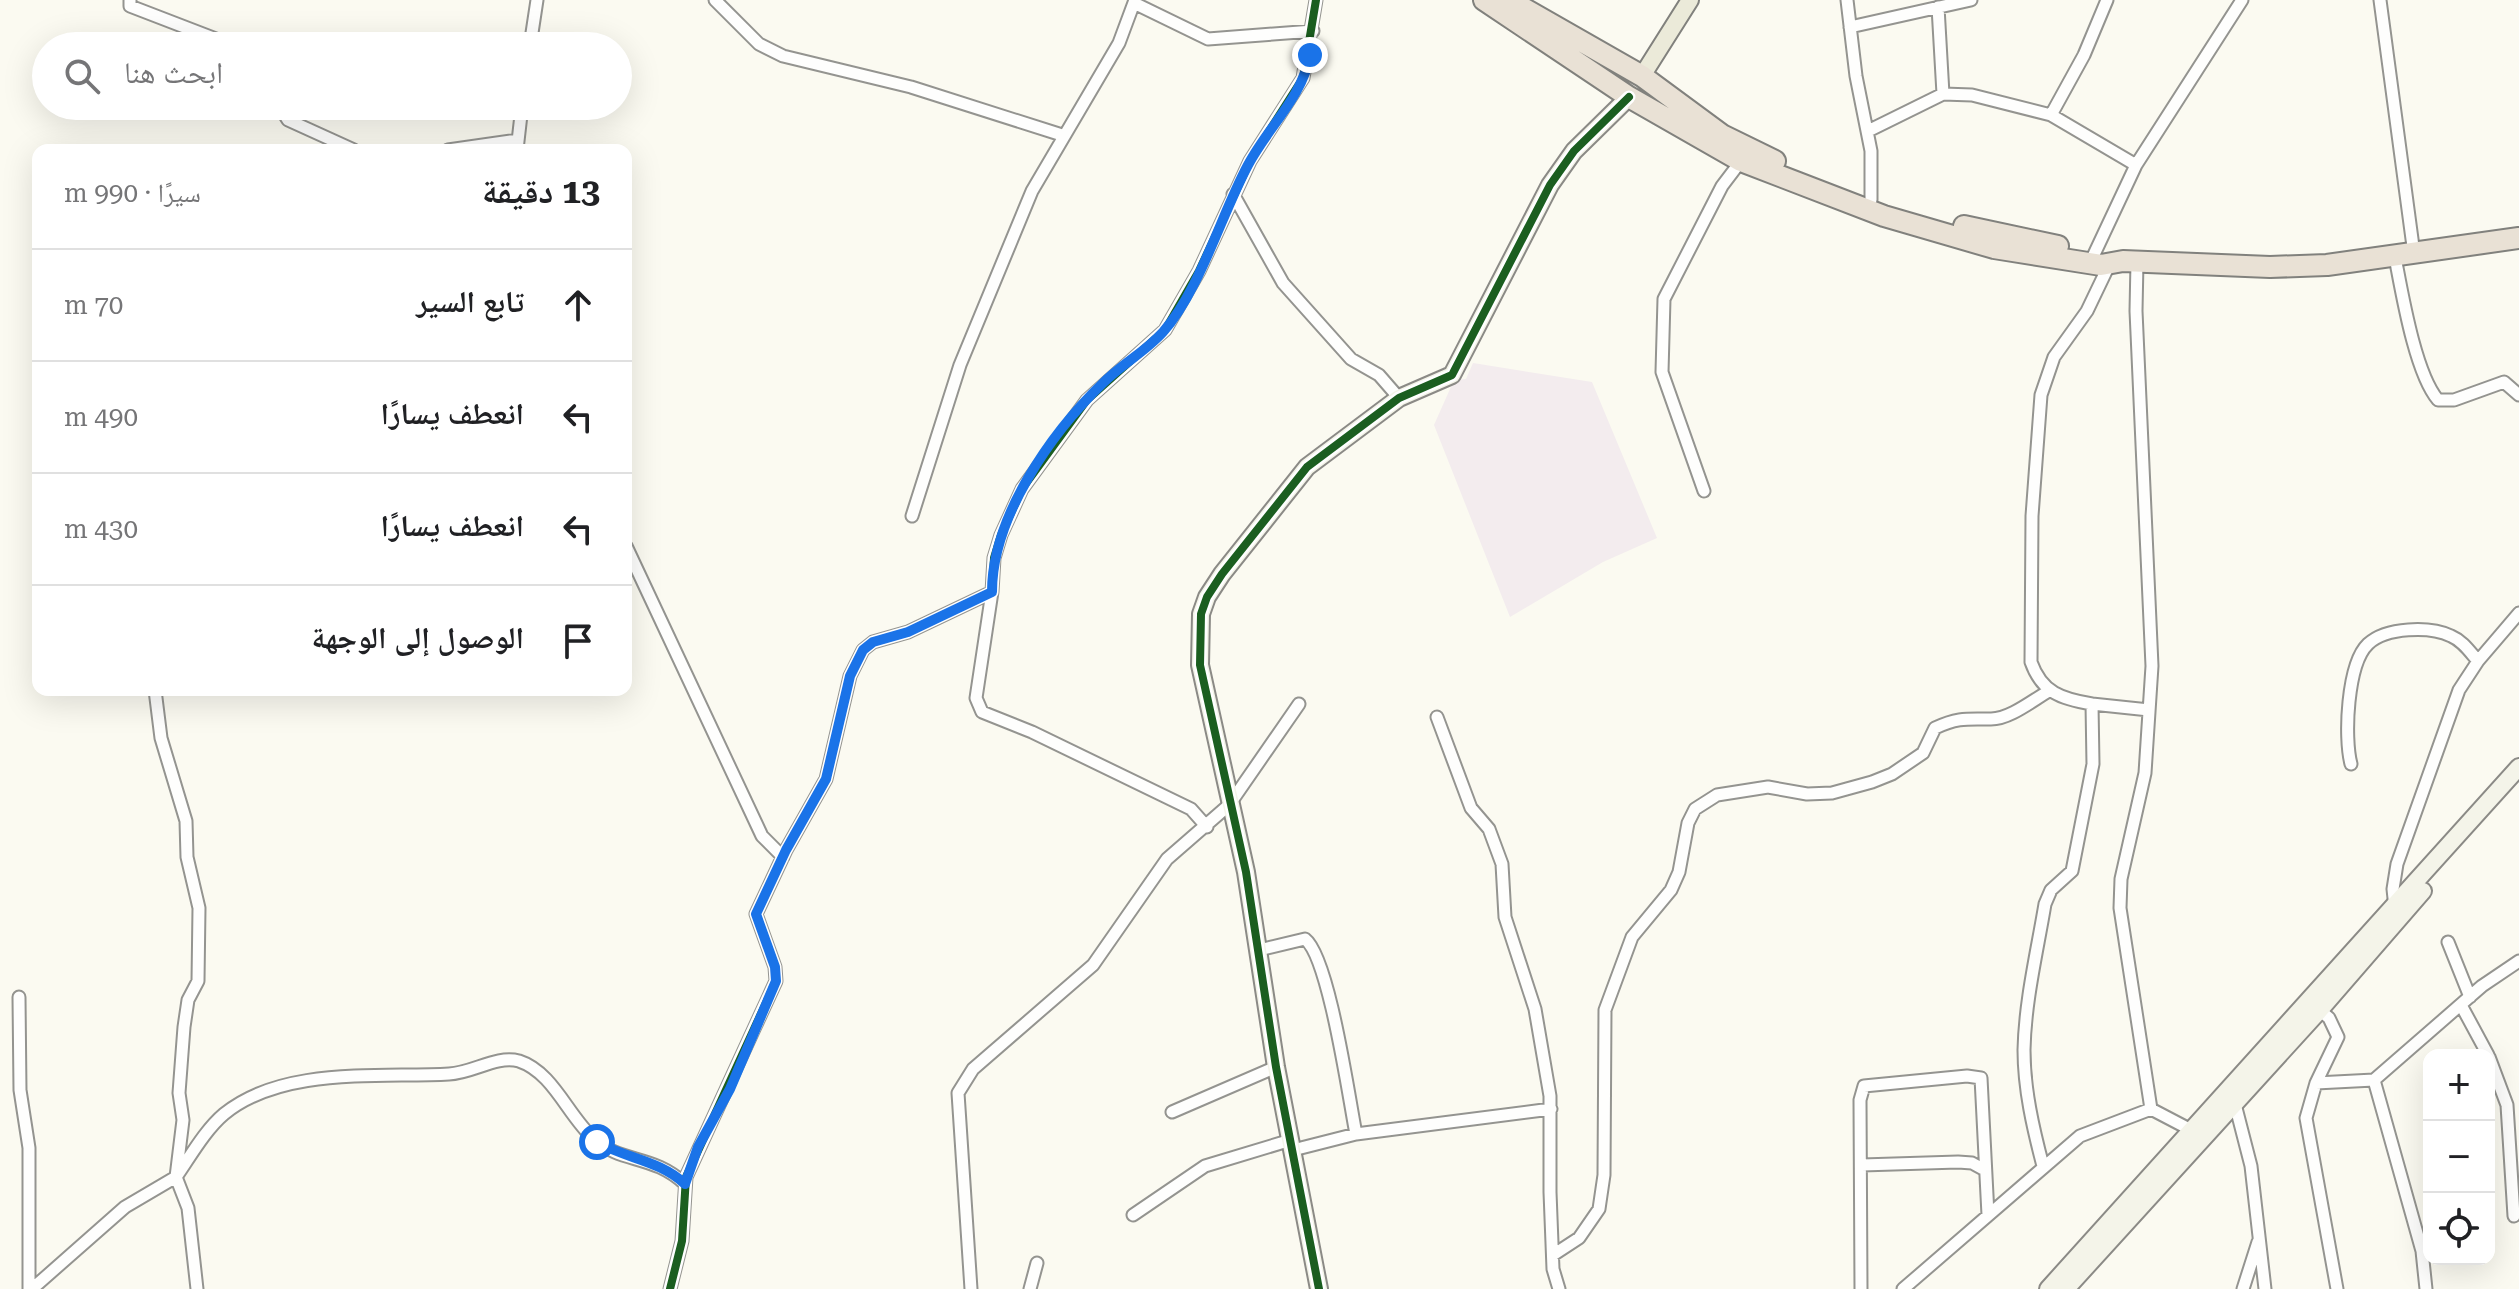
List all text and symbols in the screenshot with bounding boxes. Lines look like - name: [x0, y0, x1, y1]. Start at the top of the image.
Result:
- search box: [32, 32, 632, 120]
- route end: [1292, 37, 1328, 73]
- icon: search: [60, 54, 104, 98]
- text: ابحث هنا: [124, 55, 223, 90]
- text: 13 دقيقة: [482, 171, 600, 211]
- text: سيرًا · 990 m: [64, 178, 201, 208]
- icon: ahead: [556, 283, 600, 327]
- text: تابع السير: [416, 284, 524, 319]
- text: 70 m: [64, 290, 123, 320]
- icon: left: [556, 395, 600, 439]
- text: انعطف يسارًا: [380, 396, 524, 431]
- text: 490 m: [64, 402, 138, 432]
- icon: left: [556, 507, 600, 551]
- text: انعطف يسارًا: [380, 508, 524, 543]
- text: 430 m: [64, 514, 138, 544]
- icon: arrive: [556, 619, 600, 663]
- text: الوصول إلى الوجهة: [312, 620, 524, 655]
- map controls: [2423, 1049, 2495, 1265]
- button: +: [2423, 1049, 2495, 1121]
- button: −: [2423, 1121, 2495, 1193]
- route start: [579, 1124, 615, 1160]
- button: locate: [2423, 1193, 2495, 1265]

